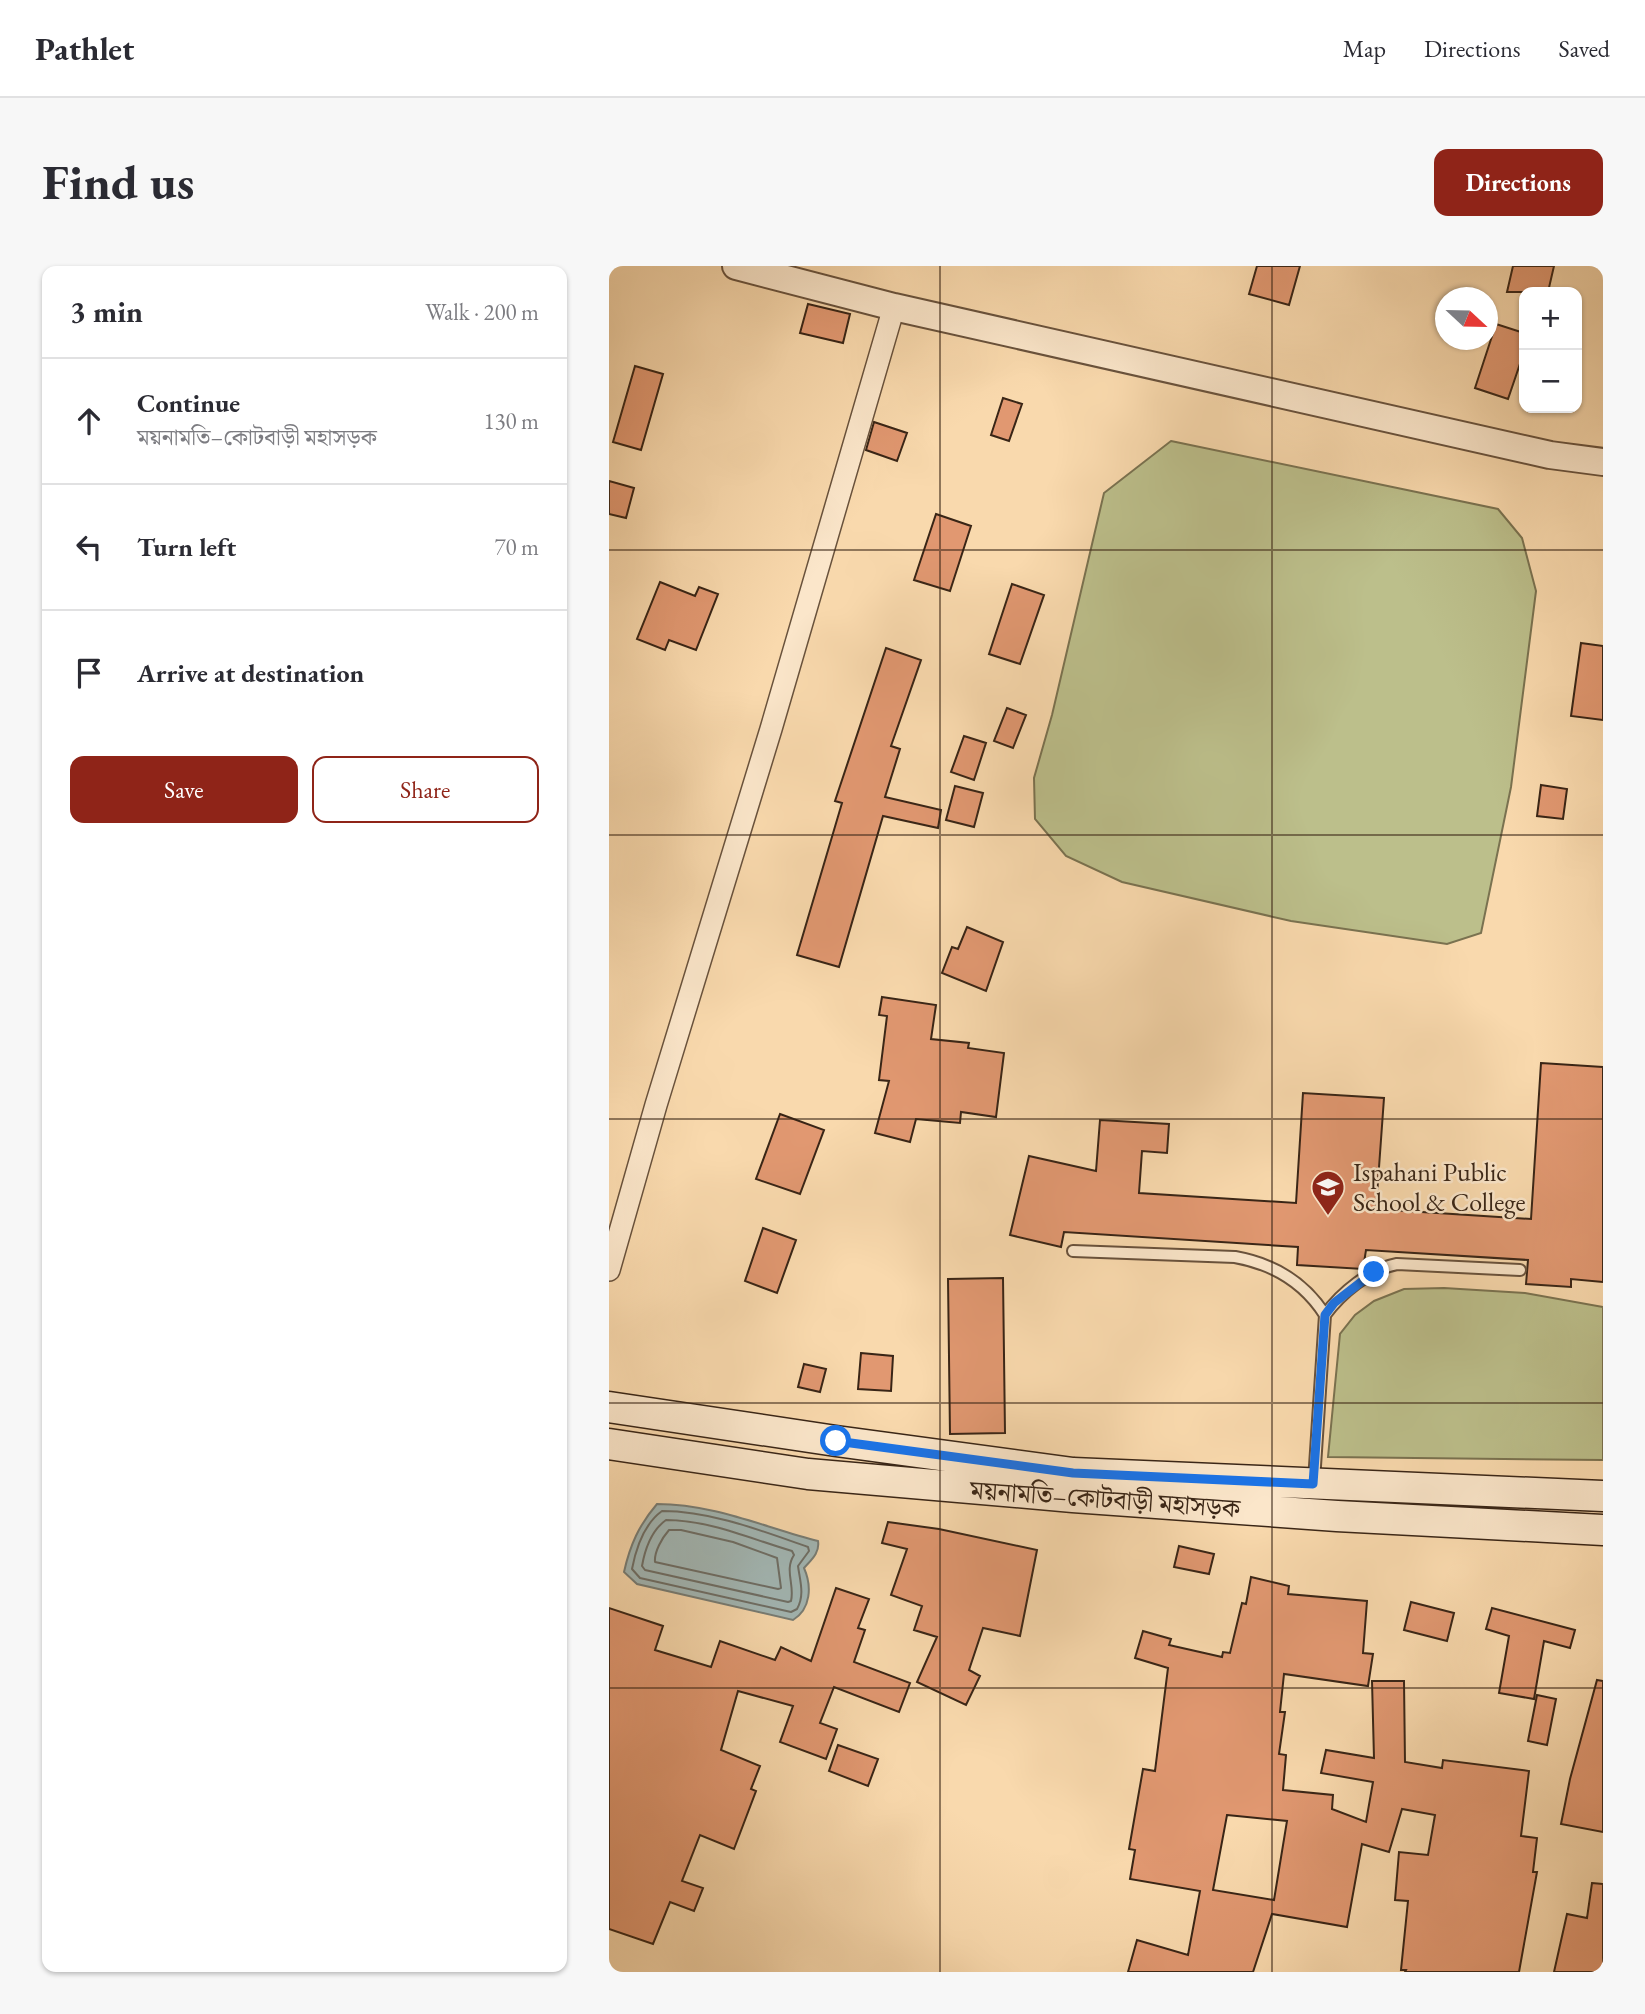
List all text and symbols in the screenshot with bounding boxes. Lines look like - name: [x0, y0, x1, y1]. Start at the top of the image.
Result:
- text: Pathlet: [35, 27, 134, 70]
- text: Map: [1343, 33, 1386, 64]
- text: Directions: [1424, 33, 1521, 64]
- text: Saved: [1559, 33, 1610, 64]
- button: Directions: [1434, 149, 1603, 216]
- text: Find us: [42, 150, 194, 214]
- north arrow: [1435, 287, 1498, 350]
- map controls: [1519, 287, 1582, 413]
- button: +: [1519, 287, 1582, 350]
- text: 3 min: [70, 292, 143, 331]
- text: Walk · 200 m: [425, 297, 539, 327]
- button: −: [1519, 350, 1582, 413]
- text: Continue: [137, 386, 240, 420]
- icon: ahead: [70, 402, 108, 440]
- text: 130 m: [483, 406, 539, 436]
- text: ময়নামতি–কোটবাড়ী মহাসড়ক: [137, 422, 377, 452]
- icon: left: [70, 528, 108, 566]
- text: Turn left: [137, 530, 236, 564]
- text: 70 m: [494, 532, 539, 562]
- icon: arrive: [70, 654, 108, 692]
- text: Arrive at destination: [137, 656, 364, 690]
- button: Save: [70, 756, 298, 823]
- button: Share: [312, 756, 539, 823]
- place label: Ispahani Public School & College: [1353, 1155, 1526, 1219]
- school or university icon: Ispahani Public School & College: [1309, 1168, 1347, 1217]
- route end: [1358, 1256, 1389, 1287]
- route start: [820, 1425, 851, 1456]
- street label: ময়নামতি–কোটবাড়ী মহাসড়ক: [968, 1473, 1243, 1526]

